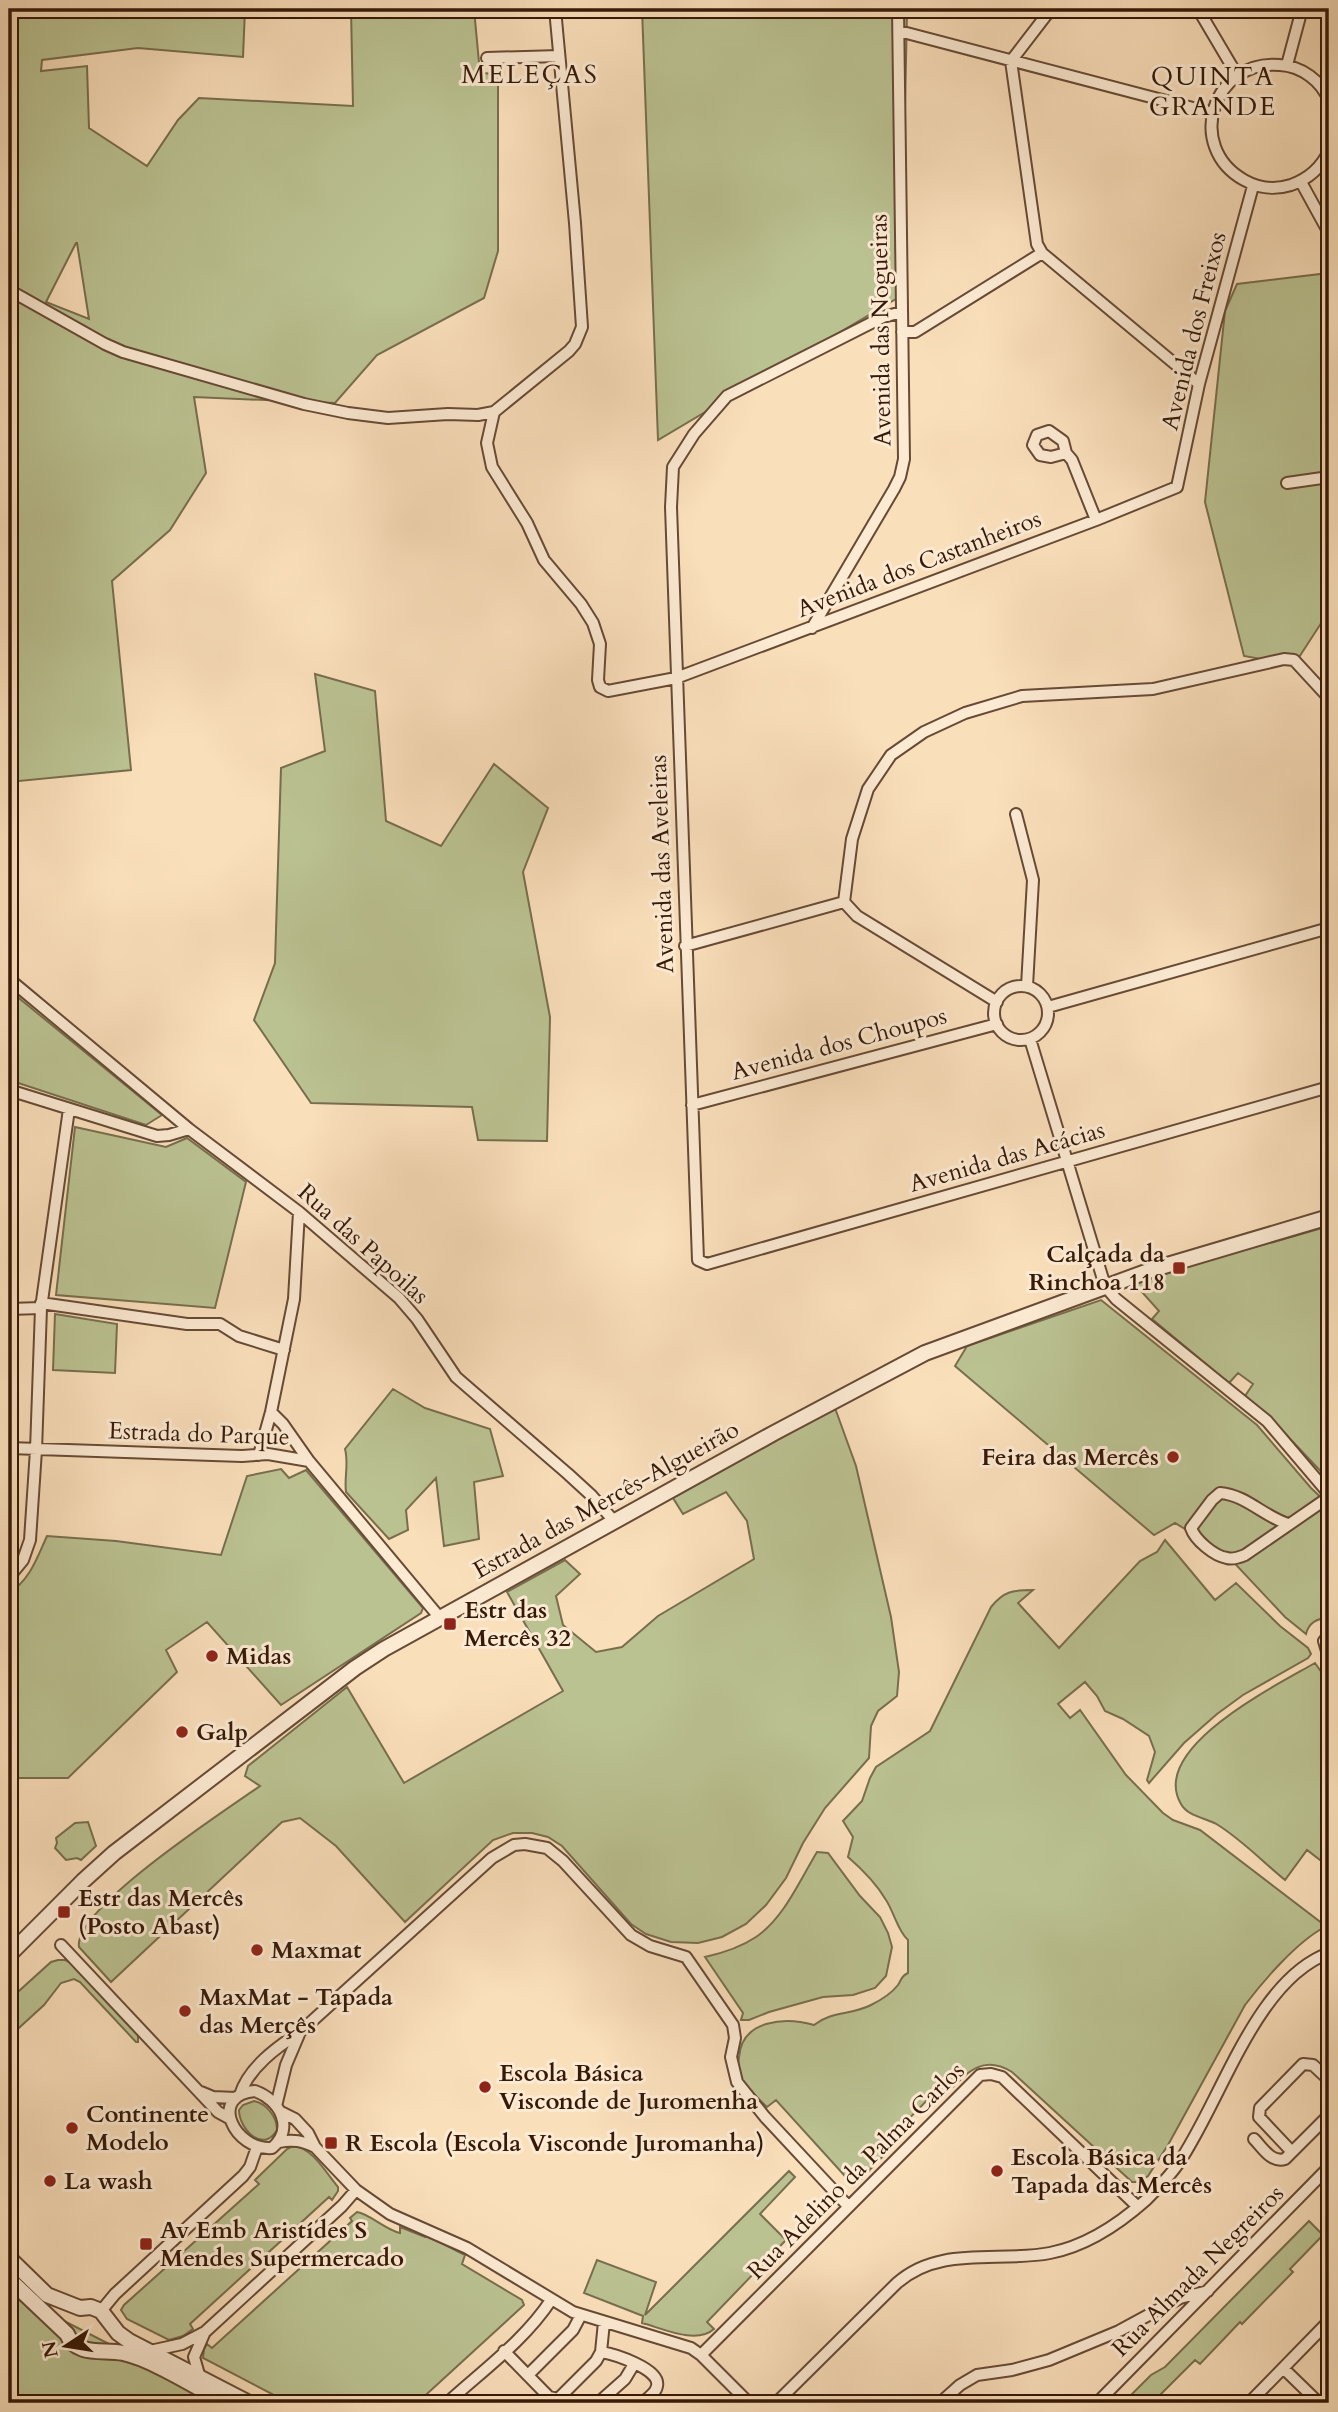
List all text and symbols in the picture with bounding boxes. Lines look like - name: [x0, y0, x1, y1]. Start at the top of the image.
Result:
- district label: MELEÇAS: [461, 57, 599, 92]
- district label: QUINTA GRANDE: [1149, 59, 1277, 124]
- street label: Avenida das Nogueiras: [862, 213, 900, 447]
- street label: Avenida dos Freixos: [1153, 228, 1235, 434]
- street label: Avenida dos Castanheiros: [792, 502, 1046, 626]
- street label: Avenida das Aveleiras: [642, 754, 682, 974]
- street label: Avenida dos Choupos: [728, 999, 950, 1089]
- street label: Avenida das Acácias: [905, 1113, 1109, 1201]
- street label: Rua das Papoilas: [290, 1176, 436, 1312]
- place label: Calçada da Rinchoa 118: [1028, 1238, 1165, 1299]
- marker: Calçada da Rinchoa 118: [1171, 1260, 1187, 1276]
- street label: Estrada das Mercês-Algueirão: [467, 1413, 745, 1587]
- street label: Estrada do Parque: [108, 1414, 290, 1454]
- place label: Feira das Mercês: [981, 1441, 1159, 1474]
- marker: Feira das Mercês: [1165, 1449, 1181, 1465]
- place label: Estr das Mercês 32: [464, 1594, 571, 1655]
- marker: Estr das Mercês 32: [442, 1616, 458, 1632]
- place label: Midas: [226, 1640, 291, 1673]
- marker: Midas: [204, 1648, 220, 1664]
- place label: Galp: [196, 1716, 248, 1749]
- marker: Galp: [174, 1724, 190, 1740]
- place label: Estr das Mercês (Posto Abast): [78, 1882, 243, 1943]
- marker: Estr das Mercês (Posto Abast): [56, 1904, 72, 1920]
- place label: Maxmat: [271, 1934, 362, 1967]
- marker: Maxmat: [249, 1942, 265, 1958]
- place label: MaxMat - Tapada das Merçês: [199, 1981, 393, 2042]
- marker: MaxMat - Tapada das Merçês: [177, 2003, 193, 2019]
- street label: Rua Adelino da Palma Carlos: [740, 2055, 972, 2287]
- place label: Escola Básica Visconde de Juromenha: [499, 2057, 758, 2118]
- marker: Escola Básica Visconde de Juromenha: [477, 2079, 493, 2095]
- place label: Continente Modelo: [86, 2098, 209, 2159]
- marker: Continente Modelo: [64, 2120, 80, 2136]
- place label: R Escola (Escola Visconde Juromanha): [345, 2127, 764, 2160]
- marker: R Escola (Escola Visconde Juromanha): [323, 2135, 339, 2151]
- place label: Escola Básica da Tapada das Mercês: [1011, 2141, 1212, 2202]
- marker: Escola Básica da Tapada das Mercês: [989, 2163, 1005, 2179]
- place label: La wash: [64, 2165, 153, 2198]
- marker: La wash: [42, 2173, 58, 2189]
- street label: Rua Almada Negreiros: [1105, 2178, 1291, 2364]
- place label: Av Emb Aristídes S Mendes Supermercado: [160, 2214, 404, 2275]
- marker: Av Emb Aristídes S Mendes Supermercado: [138, 2236, 154, 2252]
- north arrow: [32, 2310, 102, 2380]
- text: N: [36, 2338, 65, 2360]

